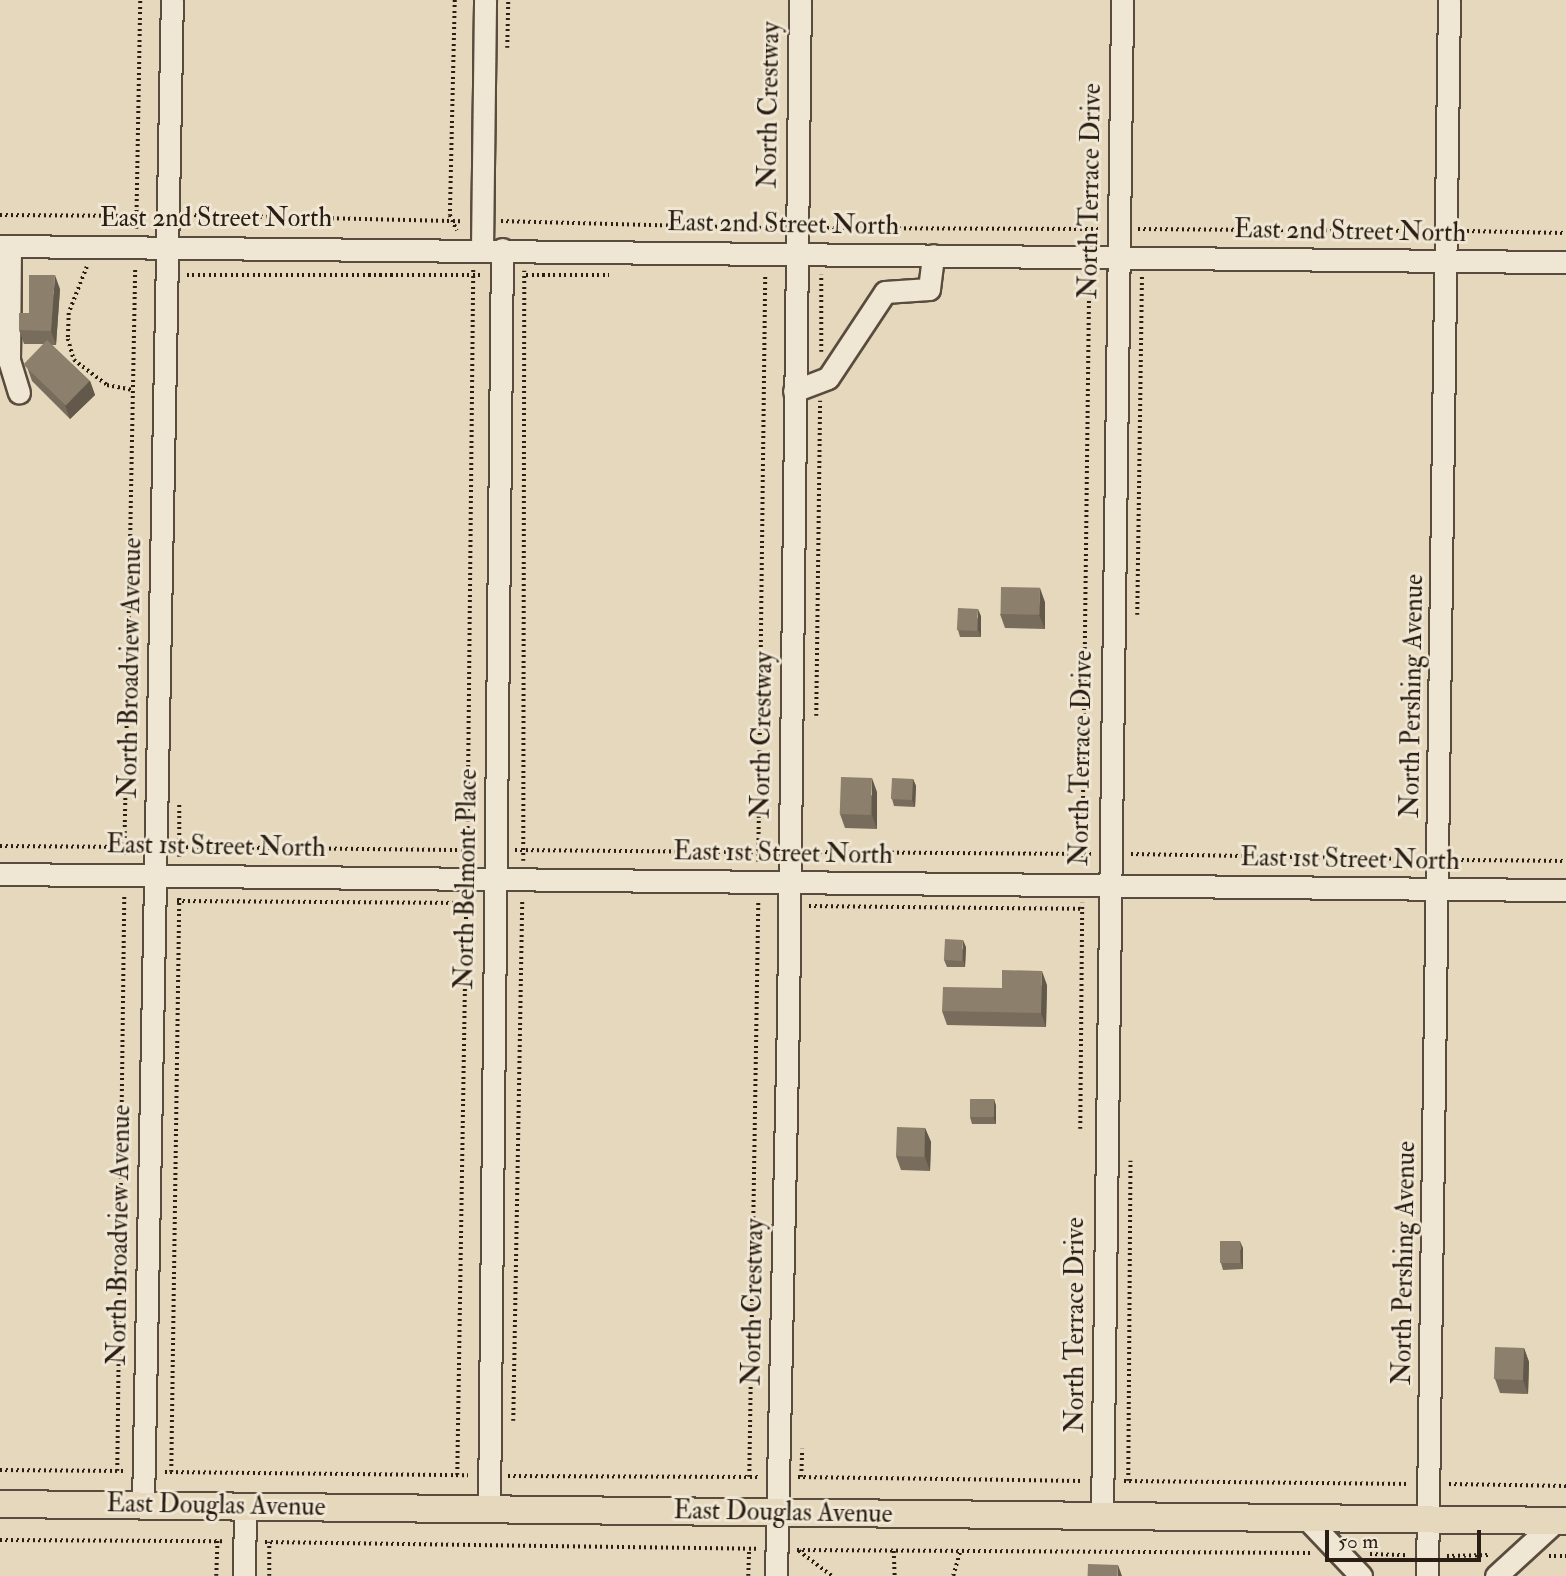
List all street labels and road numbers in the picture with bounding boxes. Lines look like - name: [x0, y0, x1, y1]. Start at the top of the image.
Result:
- street label: North Crestway: [753, 21, 787, 189]
- street label: North Terrace Drive: [1074, 83, 1108, 299]
- street label: East 2nd Street North: [100, 203, 332, 235]
- street label: East 2nd Street North: [667, 207, 899, 243]
- street label: East 2nd Street North: [1234, 214, 1466, 250]
- street label: North Broadview Avenue: [113, 537, 149, 799]
- street label: North Pershing Avenue: [1395, 574, 1431, 818]
- street label: North Terrace Drive: [1065, 650, 1099, 866]
- street label: North Crestway: [746, 651, 780, 819]
- street label: North Belmont Place: [449, 768, 485, 990]
- street label: East 1st Street North: [106, 829, 326, 865]
- street label: East 1st Street North: [673, 836, 893, 872]
- street label: East 1st Street North: [1240, 842, 1460, 878]
- street label: North Broadview Avenue: [102, 1104, 138, 1366]
- street label: North Pershing Avenue: [1387, 1141, 1423, 1385]
- street label: North Terrace Drive: [1060, 1217, 1092, 1433]
- street label: North Crestway: [737, 1218, 771, 1386]
- street label: East Douglas Avenue: [106, 1488, 326, 1524]
- street label: East Douglas Avenue: [673, 1495, 893, 1531]

